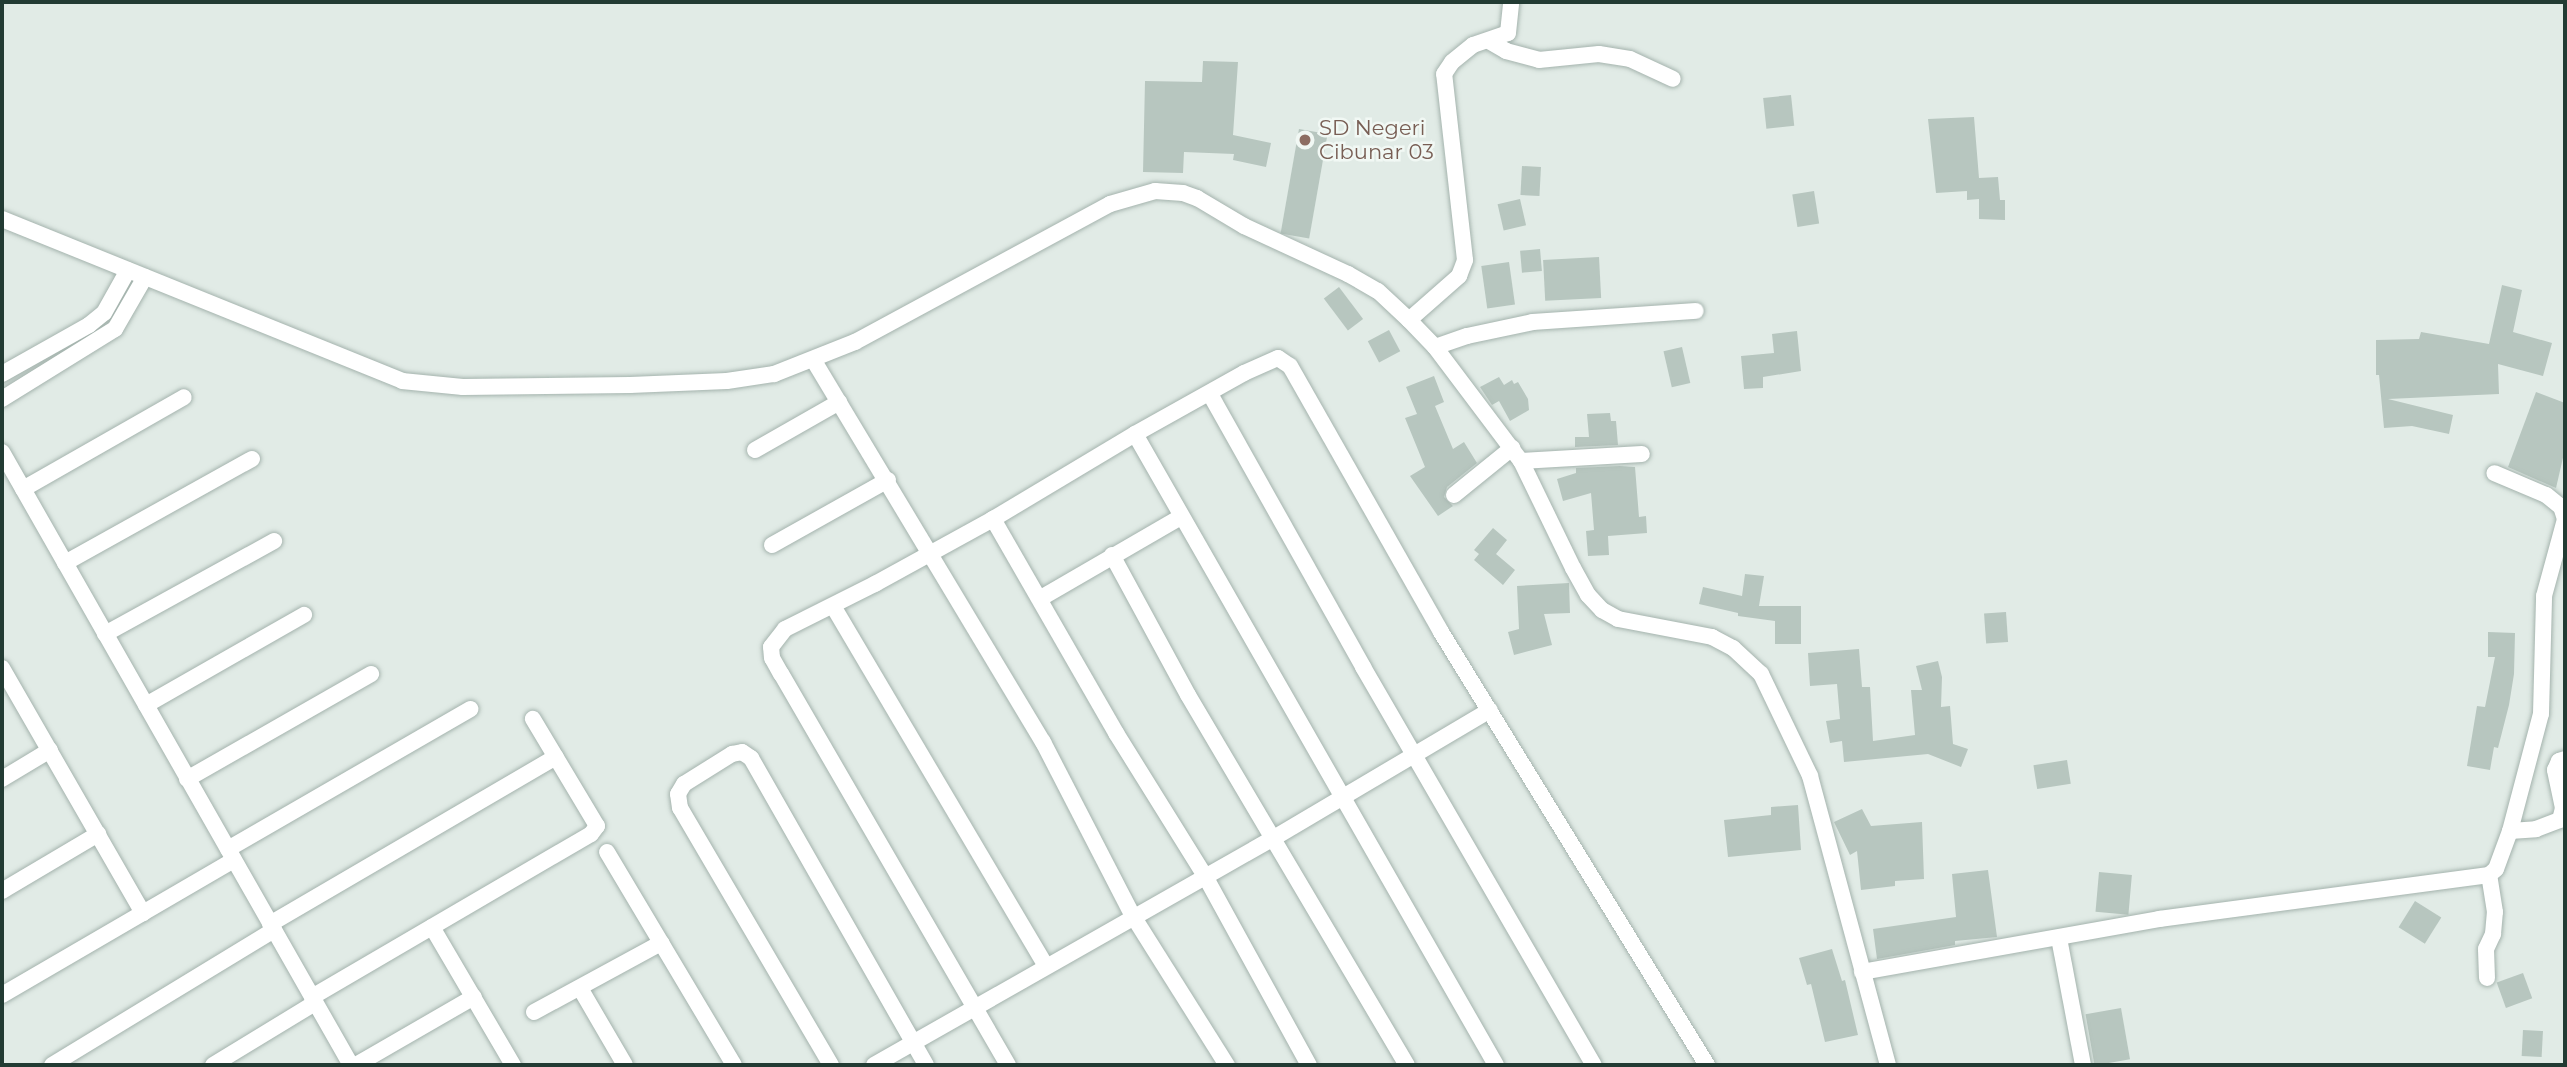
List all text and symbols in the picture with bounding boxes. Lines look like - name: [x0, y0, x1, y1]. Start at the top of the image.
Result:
- place label: SD Negeri Cibunar 03: [1319, 115, 1434, 165]
- marker: SD Negeri Cibunar 03: [1297, 132, 1313, 148]

